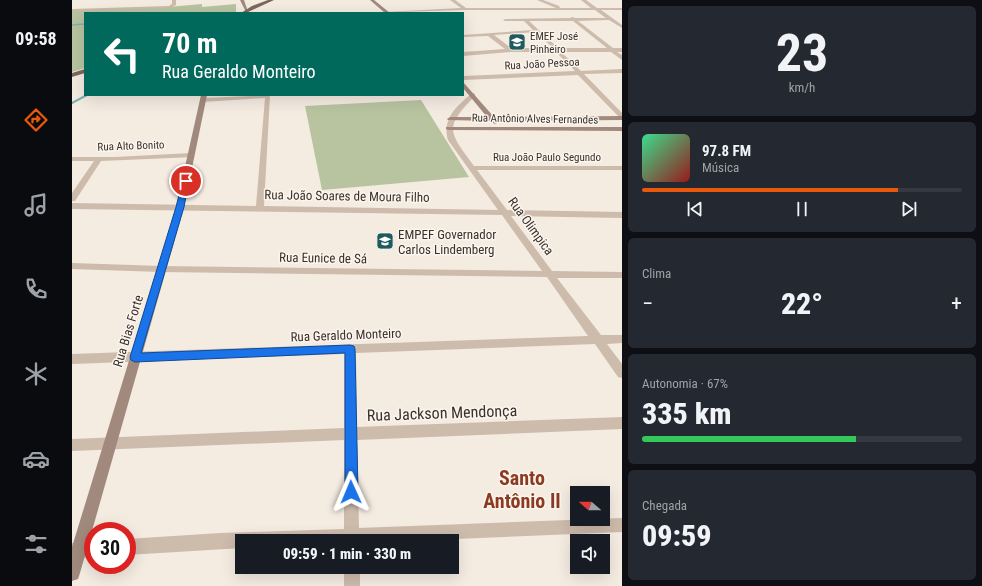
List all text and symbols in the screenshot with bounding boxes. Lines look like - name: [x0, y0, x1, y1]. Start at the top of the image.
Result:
- text: 23: [776, 23, 828, 84]
- text: 70 m: [162, 27, 218, 60]
- text: 09:58: [15, 28, 57, 49]
- icon: left: [96, 28, 148, 80]
- place label: EMEF José Pinheiro: [530, 30, 578, 56]
- school or university icon: EMEF José Pinheiro: [507, 32, 527, 52]
- street label: Rua João Pessoa: [504, 56, 580, 72]
- text: Rua Geraldo Monteiro: [162, 61, 316, 82]
- text: km/h: [789, 80, 815, 95]
- icon: directions: [22, 106, 50, 134]
- street label: Rua Antônio Alves Fernandes: [472, 111, 598, 127]
- street label: Rua Alto Bonito: [97, 138, 165, 154]
- text: 97.8 FM: [702, 142, 751, 160]
- street label: Rua João Paulo Segundo: [493, 151, 602, 164]
- text: Música: [702, 160, 739, 175]
- pin: [169, 164, 203, 198]
- icon: arrive: [175, 170, 197, 192]
- street label: Rua João Soares de Moura Filho: [264, 187, 430, 205]
- icon: music: [22, 191, 50, 219]
- street label: Rua Olimpica: [505, 194, 557, 258]
- icon: previous: [684, 198, 706, 220]
- icon: pause: [791, 198, 813, 220]
- icon: next: [898, 198, 920, 220]
- place label: EMPEF Governador Carlos Lindemberg: [398, 227, 496, 257]
- school or university icon: EMPEF Governador Carlos Lindemberg: [375, 231, 395, 251]
- street label: Rua Eunice de Sá: [279, 250, 367, 266]
- text: Clima: [642, 266, 671, 281]
- icon: phone: [22, 275, 50, 303]
- text: 22°: [781, 286, 823, 321]
- text: −: [642, 291, 653, 316]
- text: +: [951, 291, 962, 316]
- street label: Rua Bias Forte: [110, 293, 146, 369]
- street label: Rua Geraldo Monteiro: [290, 326, 402, 344]
- icon: climate: [22, 360, 50, 388]
- text: Autonomia · 67%: [642, 376, 728, 391]
- text: 335 km: [642, 396, 731, 431]
- street label: Rua Jackson Mendonça: [367, 401, 517, 425]
- icon: car: [22, 445, 50, 473]
- district label: Santo Antônio II: [483, 466, 561, 513]
- position arrow: [330, 471, 372, 513]
- north arrow: [570, 486, 610, 526]
- map controls: [570, 486, 610, 574]
- text: Chegada: [642, 498, 687, 513]
- text: 09:59: [642, 518, 711, 553]
- speed limit sign: 30: [84, 522, 136, 574]
- icon: filters: [22, 530, 50, 558]
- button: sound: [570, 534, 610, 574]
- text: 09:59 · 1 min · 330 m: [283, 545, 411, 563]

